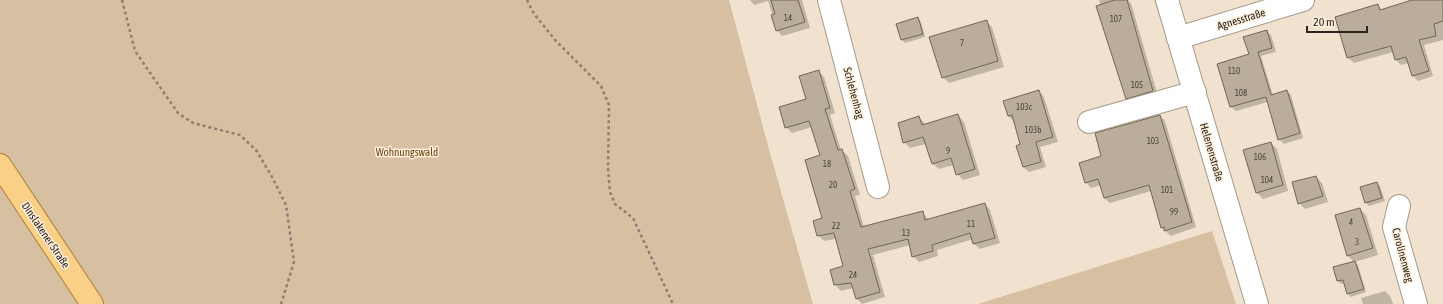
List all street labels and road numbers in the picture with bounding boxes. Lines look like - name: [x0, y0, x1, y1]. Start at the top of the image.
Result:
- street label: Agnesstraße: [1215, 6, 1267, 32]
- street label: Schlehenhag: [841, 66, 867, 120]
- street label: Helenenstraße: [1198, 121, 1226, 183]
- street label: Dinslakener Straße: [20, 200, 72, 270]
- street label: Carolinenweg: [1390, 227, 1416, 284]

